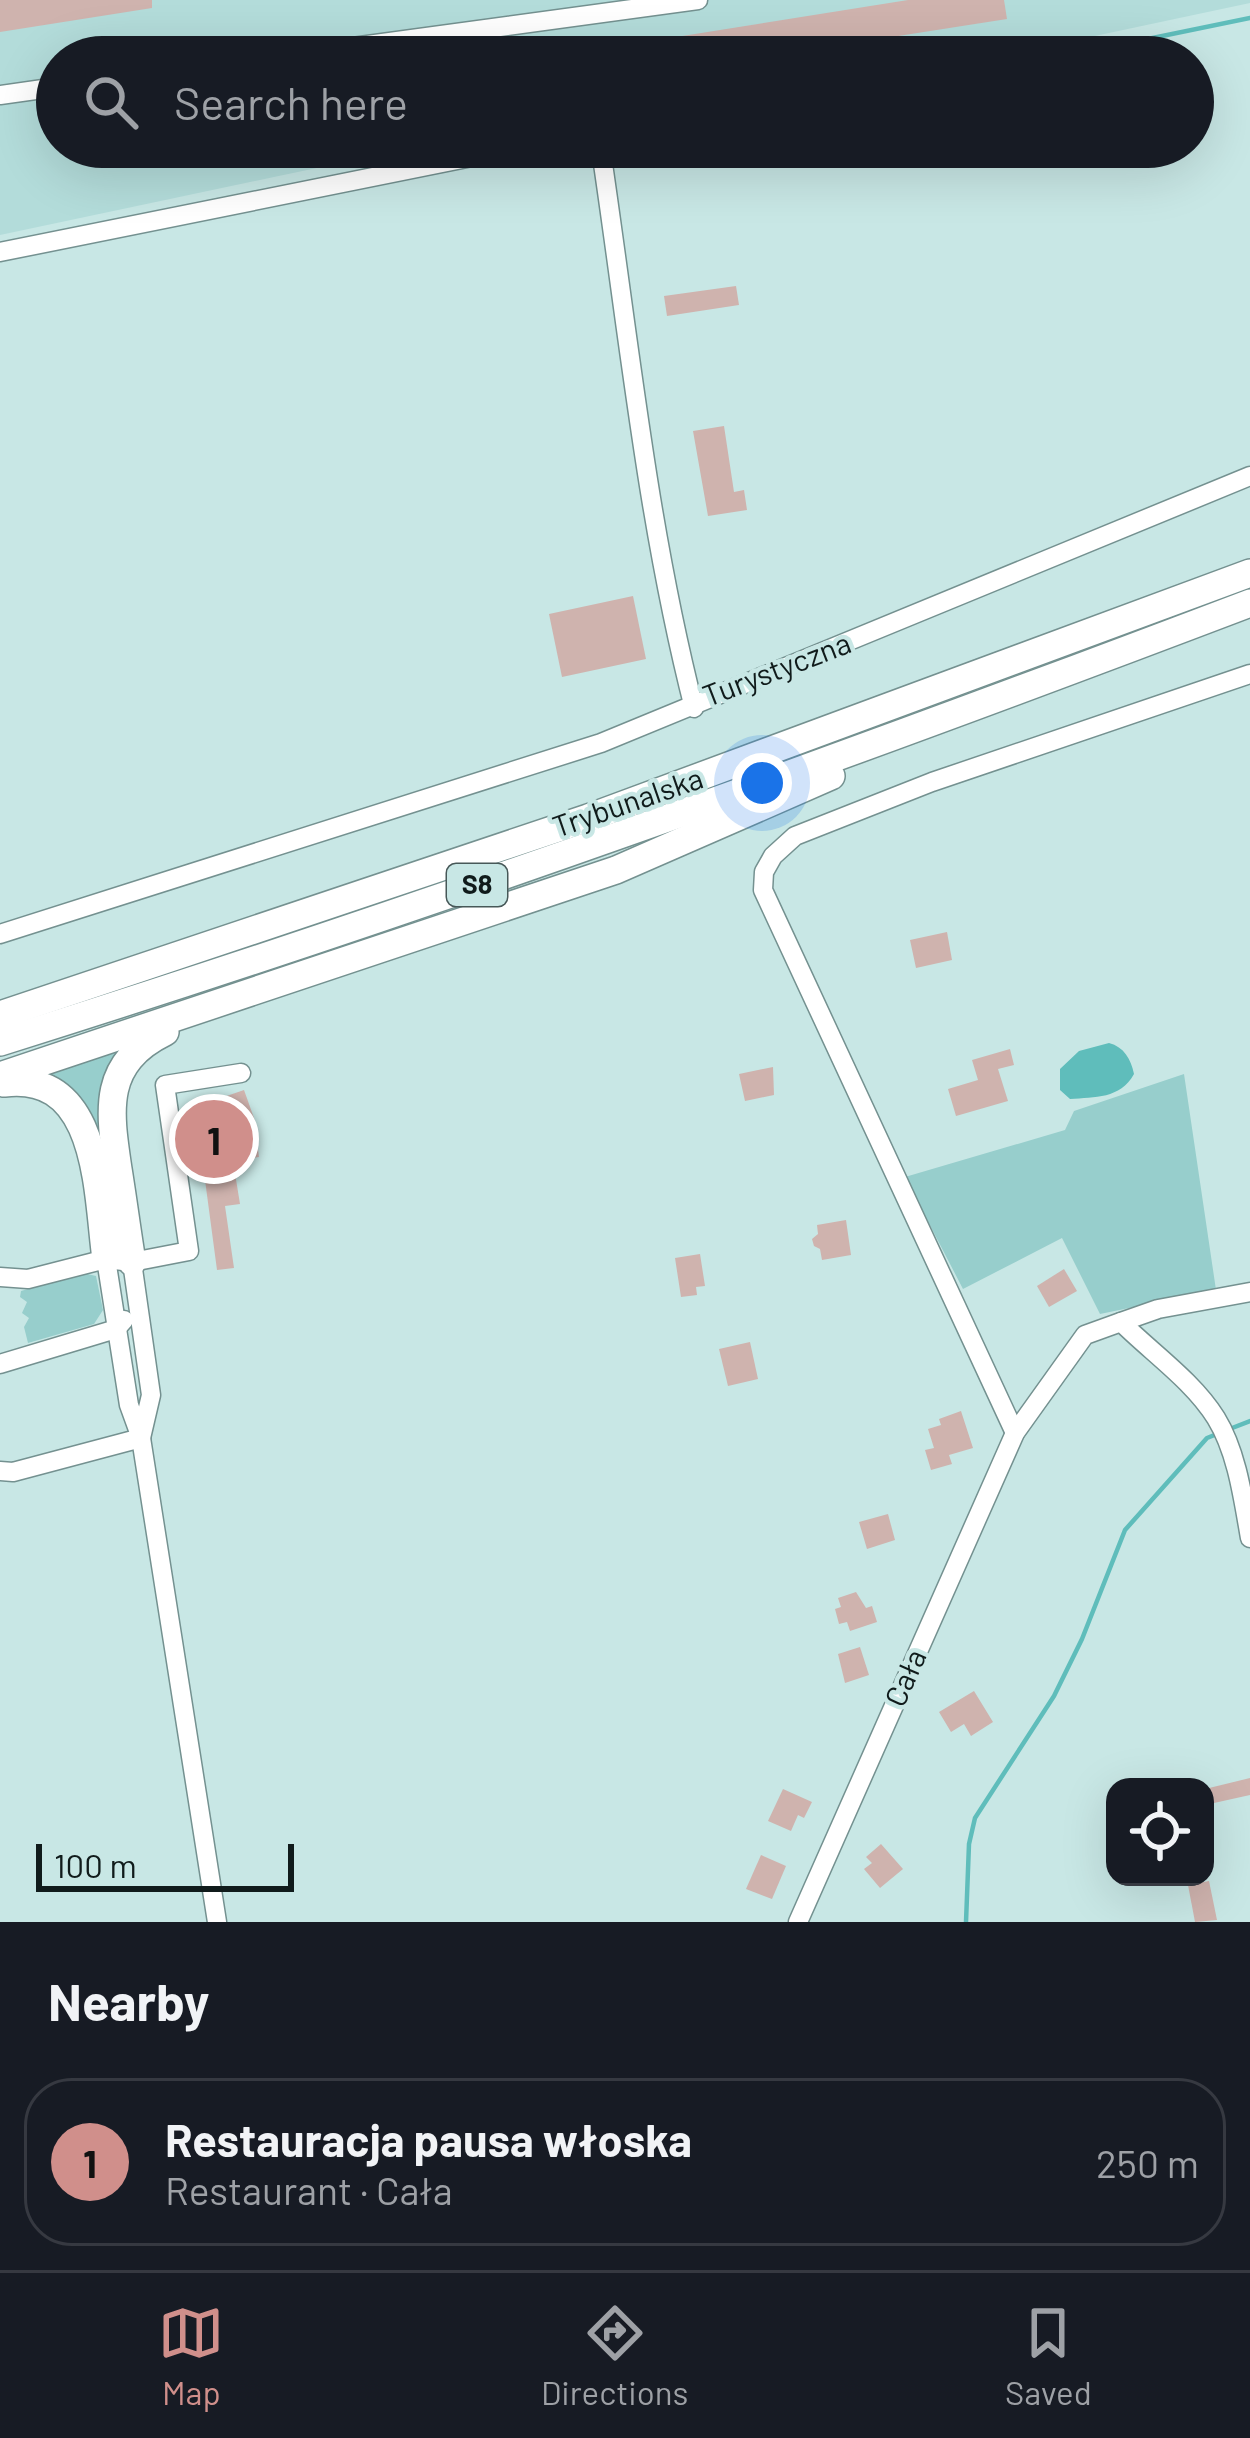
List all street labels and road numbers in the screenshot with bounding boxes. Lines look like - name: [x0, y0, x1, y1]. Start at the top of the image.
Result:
- street label: Turystyczna: [697, 623, 855, 713]
- street label: Trybunalska: [548, 759, 707, 844]
- road number: S8: [447, 864, 507, 906]
- street label: Cała: [876, 1643, 933, 1711]

